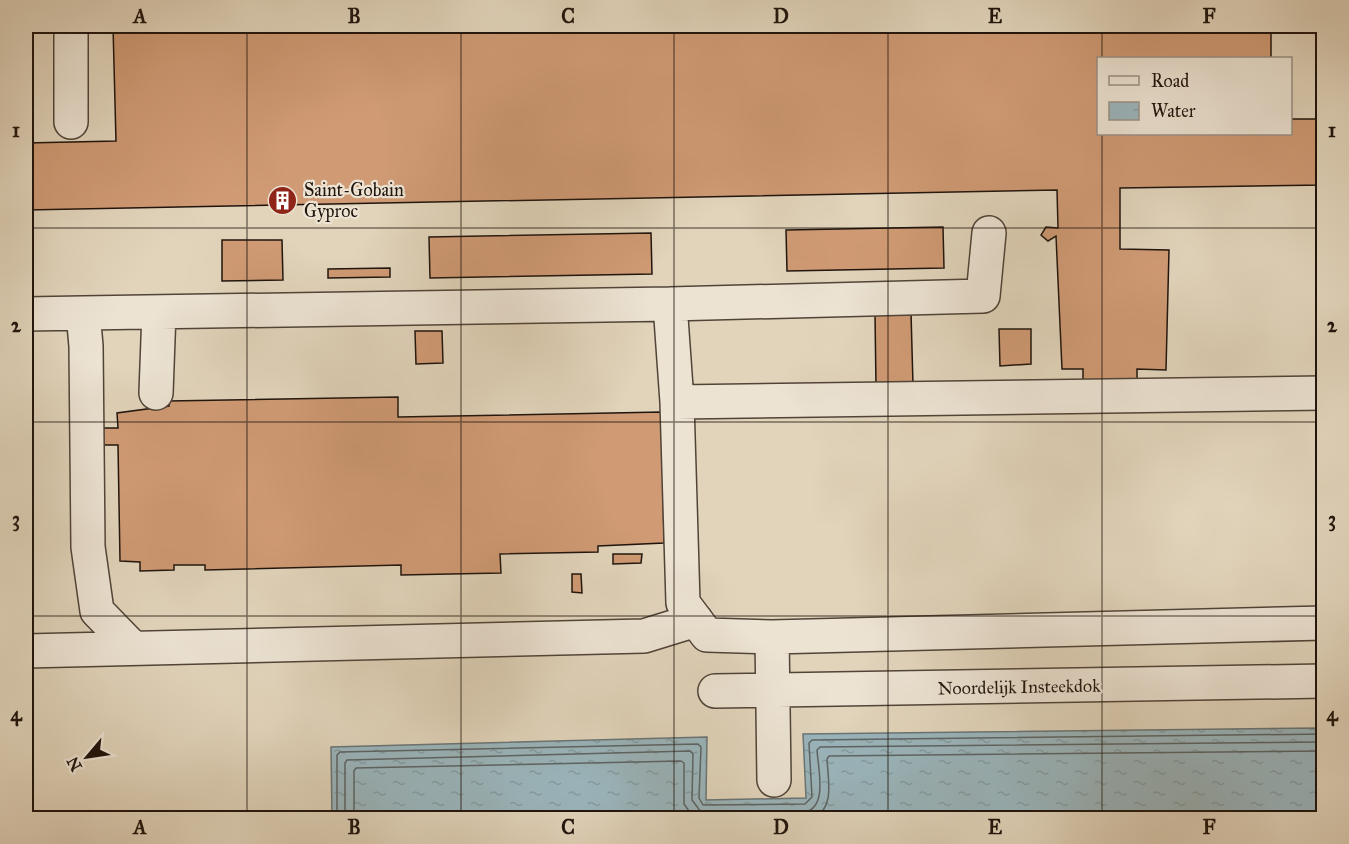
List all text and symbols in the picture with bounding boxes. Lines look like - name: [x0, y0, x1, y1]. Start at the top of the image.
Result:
- text: A: [131, 4, 147, 28]
- text: B: [347, 4, 361, 28]
- text: C: [561, 4, 575, 28]
- text: D: [773, 4, 789, 28]
- text: E: [988, 4, 1003, 28]
- text: F: [1202, 4, 1216, 28]
- legend: [1097, 57, 1292, 135]
- text: Road: [1151, 70, 1189, 92]
- text: Water: [1151, 100, 1196, 122]
- text: 1: [12, 118, 20, 142]
- text: 1: [1328, 118, 1336, 142]
- place label: Saint-Gobain Gyproc: [304, 179, 404, 222]
- building icon: Saint-Gobain Gyproc: [267, 184, 299, 216]
- text: 2: [11, 313, 22, 337]
- text: 2: [1327, 313, 1338, 337]
- text: 3: [12, 507, 20, 532]
- text: 3: [1328, 507, 1336, 532]
- street label: Noordelijk Insteekdok: [937, 675, 1101, 699]
- text: 4: [10, 702, 22, 727]
- text: 4: [1326, 702, 1338, 727]
- north arrow: [57, 727, 117, 787]
- text: N: [63, 753, 86, 775]
- text: A: [131, 815, 147, 839]
- text: B: [347, 815, 361, 839]
- text: C: [561, 815, 575, 839]
- text: D: [773, 815, 789, 839]
- text: E: [988, 815, 1003, 839]
- text: F: [1202, 815, 1216, 839]

